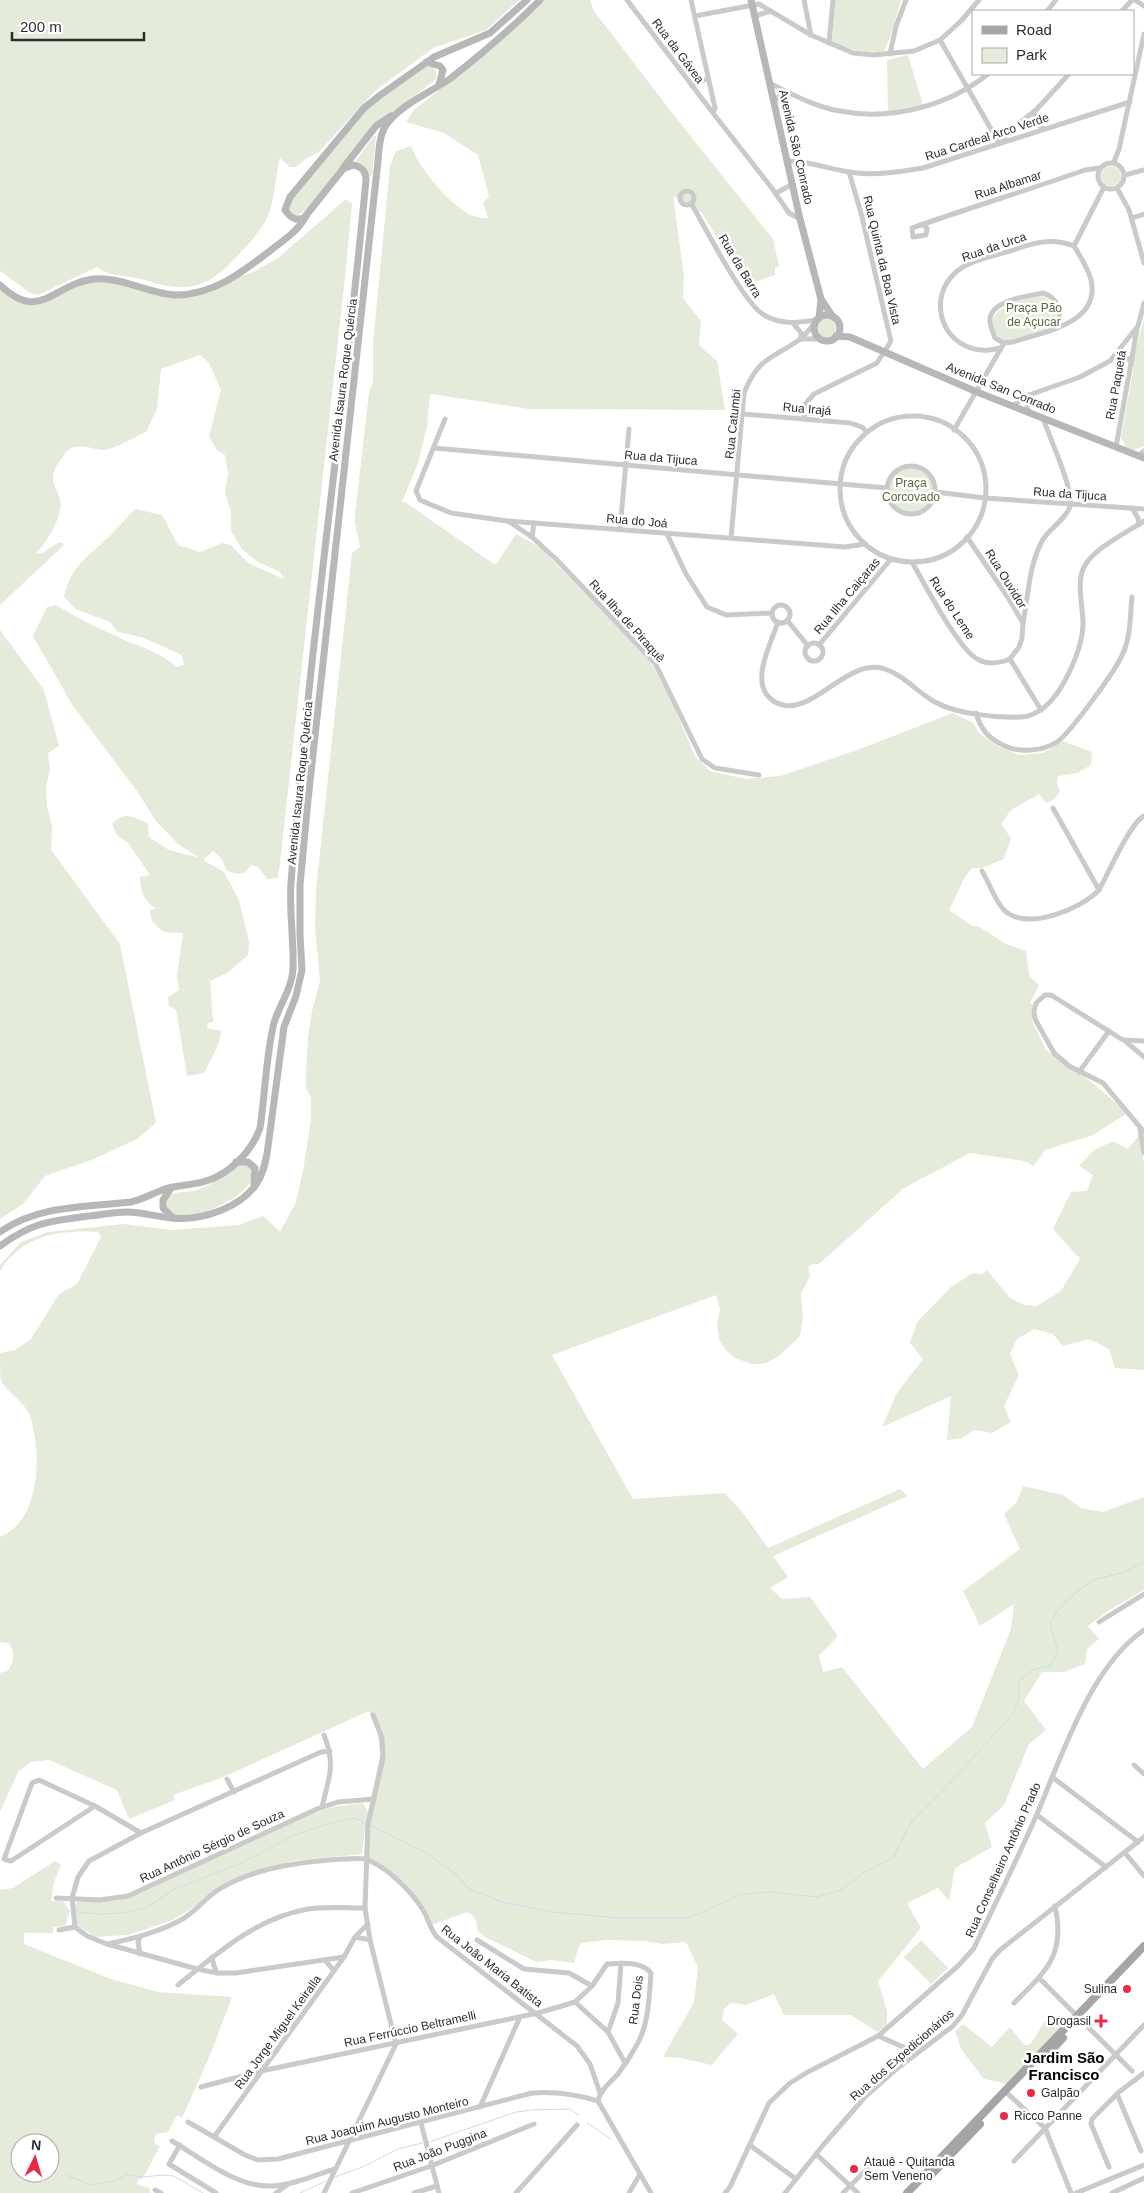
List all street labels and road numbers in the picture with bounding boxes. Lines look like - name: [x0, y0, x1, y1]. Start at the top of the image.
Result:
- street label: Rua da Gávea: [649, 16, 707, 86]
- street label: Avenida São Conrado: [776, 88, 816, 206]
- street label: Rua Cardeal Arco Verde: [923, 110, 1051, 164]
- street label: Rua Albamar: [973, 168, 1043, 202]
- street label: Rua Quinta da Boa Vista: [860, 194, 904, 326]
- street label: Rua da Urca: [960, 229, 1028, 265]
- street label: Rua da Barra: [716, 232, 765, 300]
- street label: Avenida Isaura Roque Quércia: [326, 297, 360, 462]
- street label: Rua Paquetá: [1103, 349, 1129, 421]
- street label: Avenida San Conrado: [944, 360, 1058, 417]
- street label: Rua Catumbi: [722, 388, 744, 460]
- street label: Rua Irajá: [782, 400, 832, 418]
- street label: Rua da Tijuca: [624, 448, 698, 468]
- street label: Rua da Tijuca: [1033, 484, 1107, 504]
- street label: Rua do Joá: [606, 511, 668, 531]
- street label: Rua Ouvidor: [982, 547, 1030, 611]
- street label: Rua Ilha Caiçaras: [811, 555, 883, 637]
- street label: Rua do Leme: [927, 574, 978, 642]
- street label: Rua Ilha de Piraquê: [586, 577, 668, 665]
- street label: Avenida Isaura Roque Quércia: [284, 700, 316, 865]
- street label: Rua Conselheiro Antônio Prado: [962, 1780, 1044, 1940]
- street label: Rua Antônio Sérgio de Souza: [138, 1806, 287, 1886]
- street label: Rua João Maria Batista: [439, 1922, 546, 2010]
- street label: Rua Jorge Miguel Keiralla: [232, 1972, 324, 2092]
- street label: Rua Dois: [626, 1975, 646, 2025]
- street label: Rua dos Expedicionários: [847, 2006, 957, 2104]
- street label: Rua Ferrúccio Beltramelli: [343, 2008, 477, 2050]
- street label: Rua Joaquim Augusto Monteiro: [304, 2094, 470, 2148]
- street label: Rua João Puggina: [391, 2126, 489, 2174]

